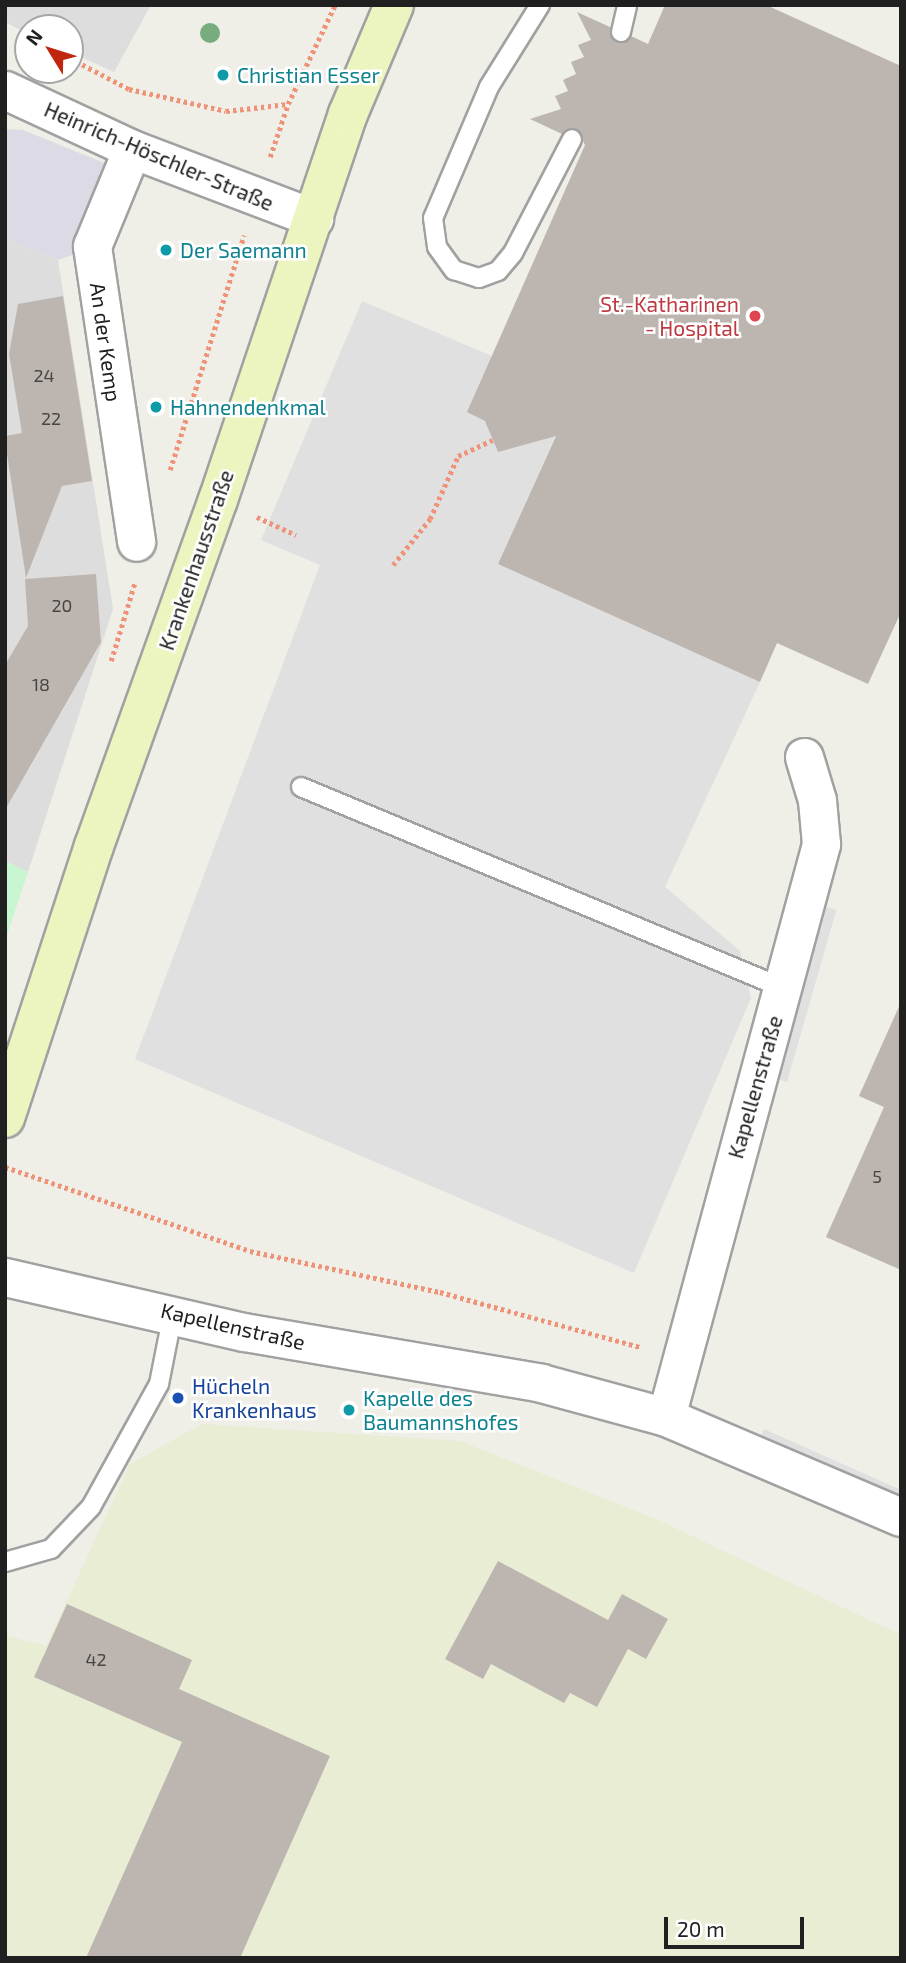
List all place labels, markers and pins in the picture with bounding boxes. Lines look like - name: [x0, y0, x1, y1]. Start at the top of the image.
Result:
- place label: Christian Esser: [237, 62, 380, 88]
- marker: Christian Esser: [215, 67, 231, 83]
- place label: Der Saemann: [180, 237, 307, 263]
- marker: Der Saemann: [158, 242, 174, 258]
- place label: St.-Katharinen - Hospital: [600, 291, 739, 341]
- marker: St.-Katharinen - Hospital: [745, 306, 765, 326]
- place label: Hahnendenkmal: [170, 394, 326, 420]
- marker: Hahnendenkmal: [148, 399, 164, 415]
- place label: Hücheln Krankenhaus: [192, 1373, 317, 1423]
- place label: Kapelle des Baumannshofes: [363, 1385, 518, 1435]
- marker: Hücheln Krankenhaus: [170, 1390, 186, 1406]
- marker: Kapelle des Baumannshofes: [341, 1402, 357, 1418]

